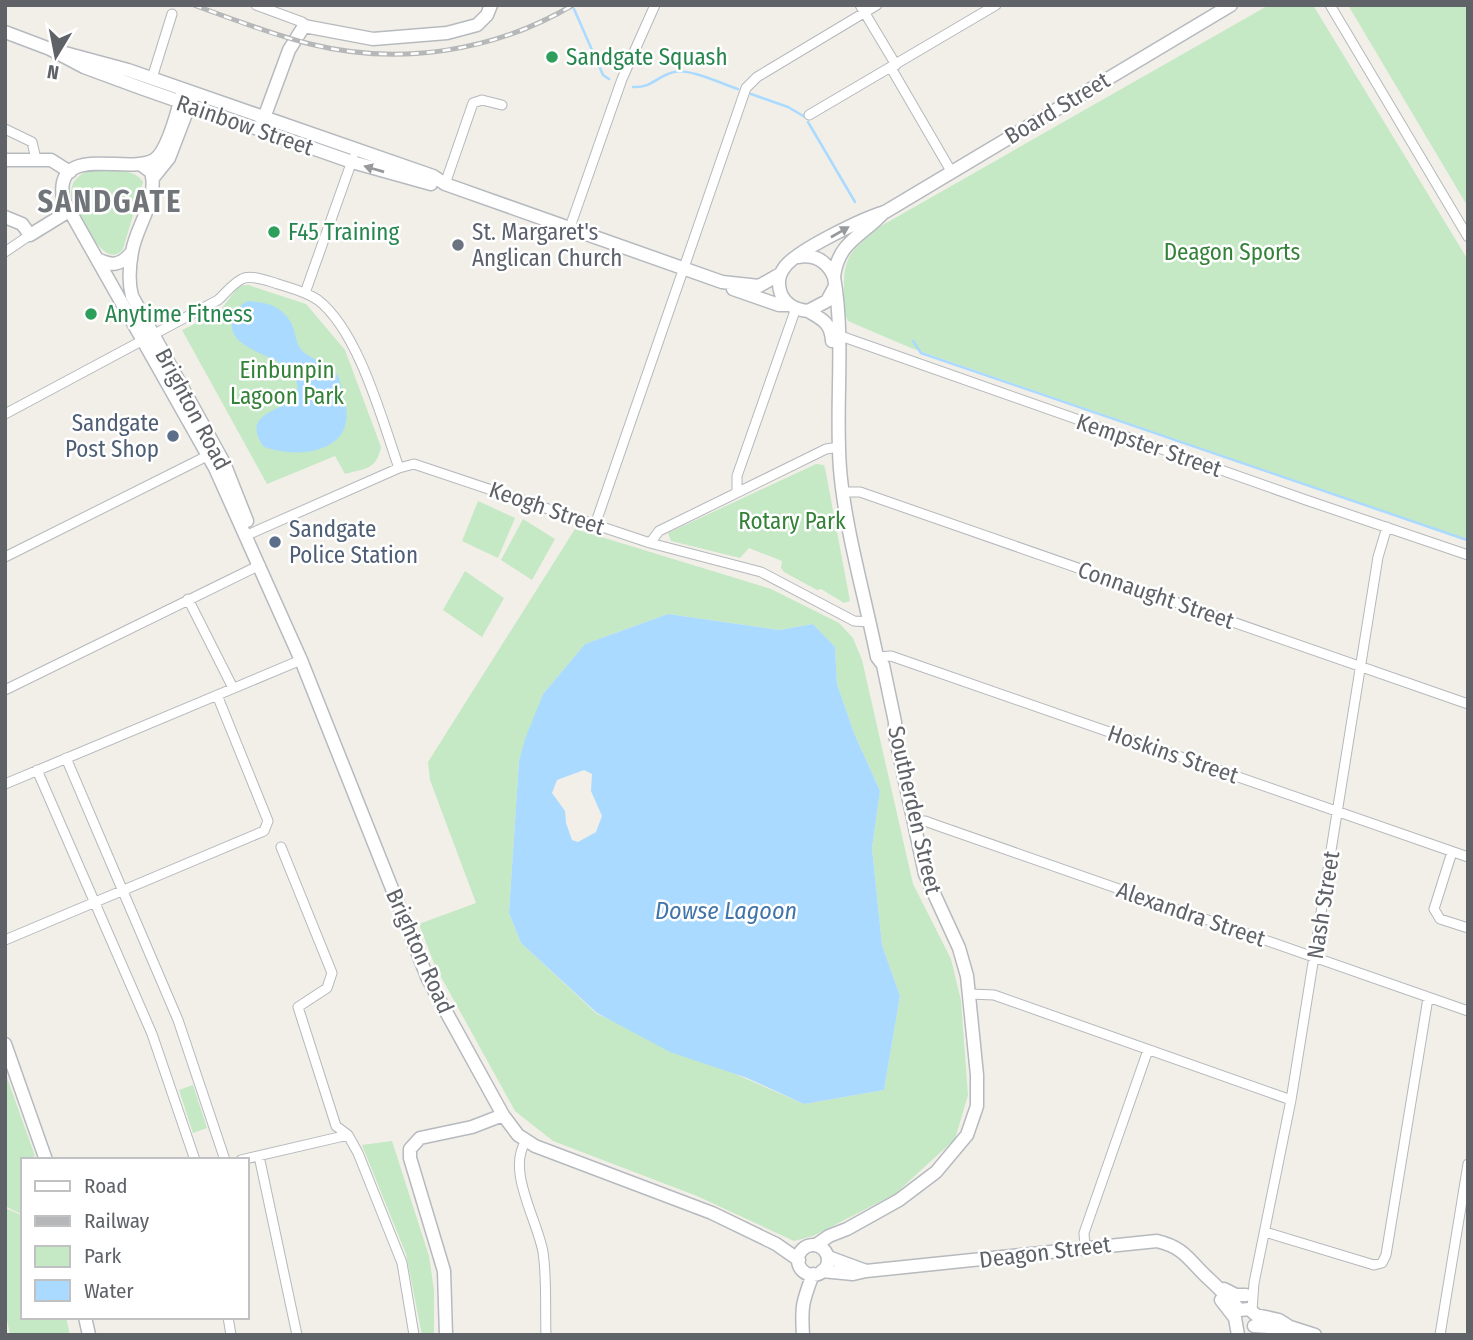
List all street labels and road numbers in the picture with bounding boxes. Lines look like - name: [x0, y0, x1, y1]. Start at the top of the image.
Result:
- street label: Board Street: [999, 66, 1115, 150]
- street label: Rainbow Street: [173, 89, 318, 162]
- street label: Brighton Road: [149, 343, 237, 475]
- street label: Kempster Street: [1073, 407, 1226, 483]
- street label: Keogh Street: [486, 475, 609, 541]
- street label: Connaught Street: [1074, 555, 1238, 635]
- street label: Hoskins Street: [1104, 719, 1242, 790]
- street label: Southerden Street: [882, 723, 948, 897]
- street label: Nash Street: [1301, 849, 1345, 961]
- street label: Alexandra Street: [1113, 875, 1269, 953]
- street label: Brighton Road: [380, 884, 460, 1018]
- street label: Deagon Street: [978, 1230, 1113, 1274]

